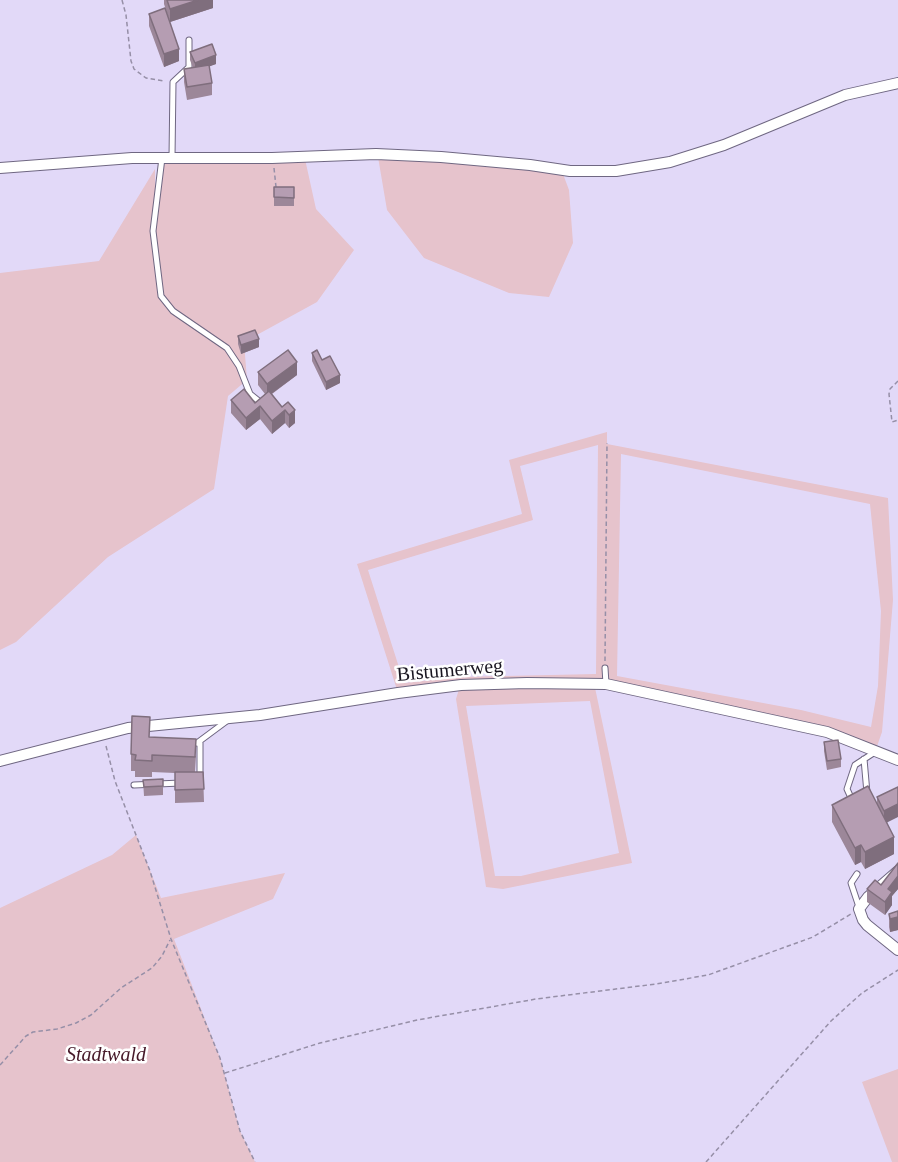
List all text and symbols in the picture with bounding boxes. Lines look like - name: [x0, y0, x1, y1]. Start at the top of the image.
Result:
- street label: Bistumerweg: [396, 654, 504, 688]
- park label: Stadtwald: [66, 1044, 146, 1068]

